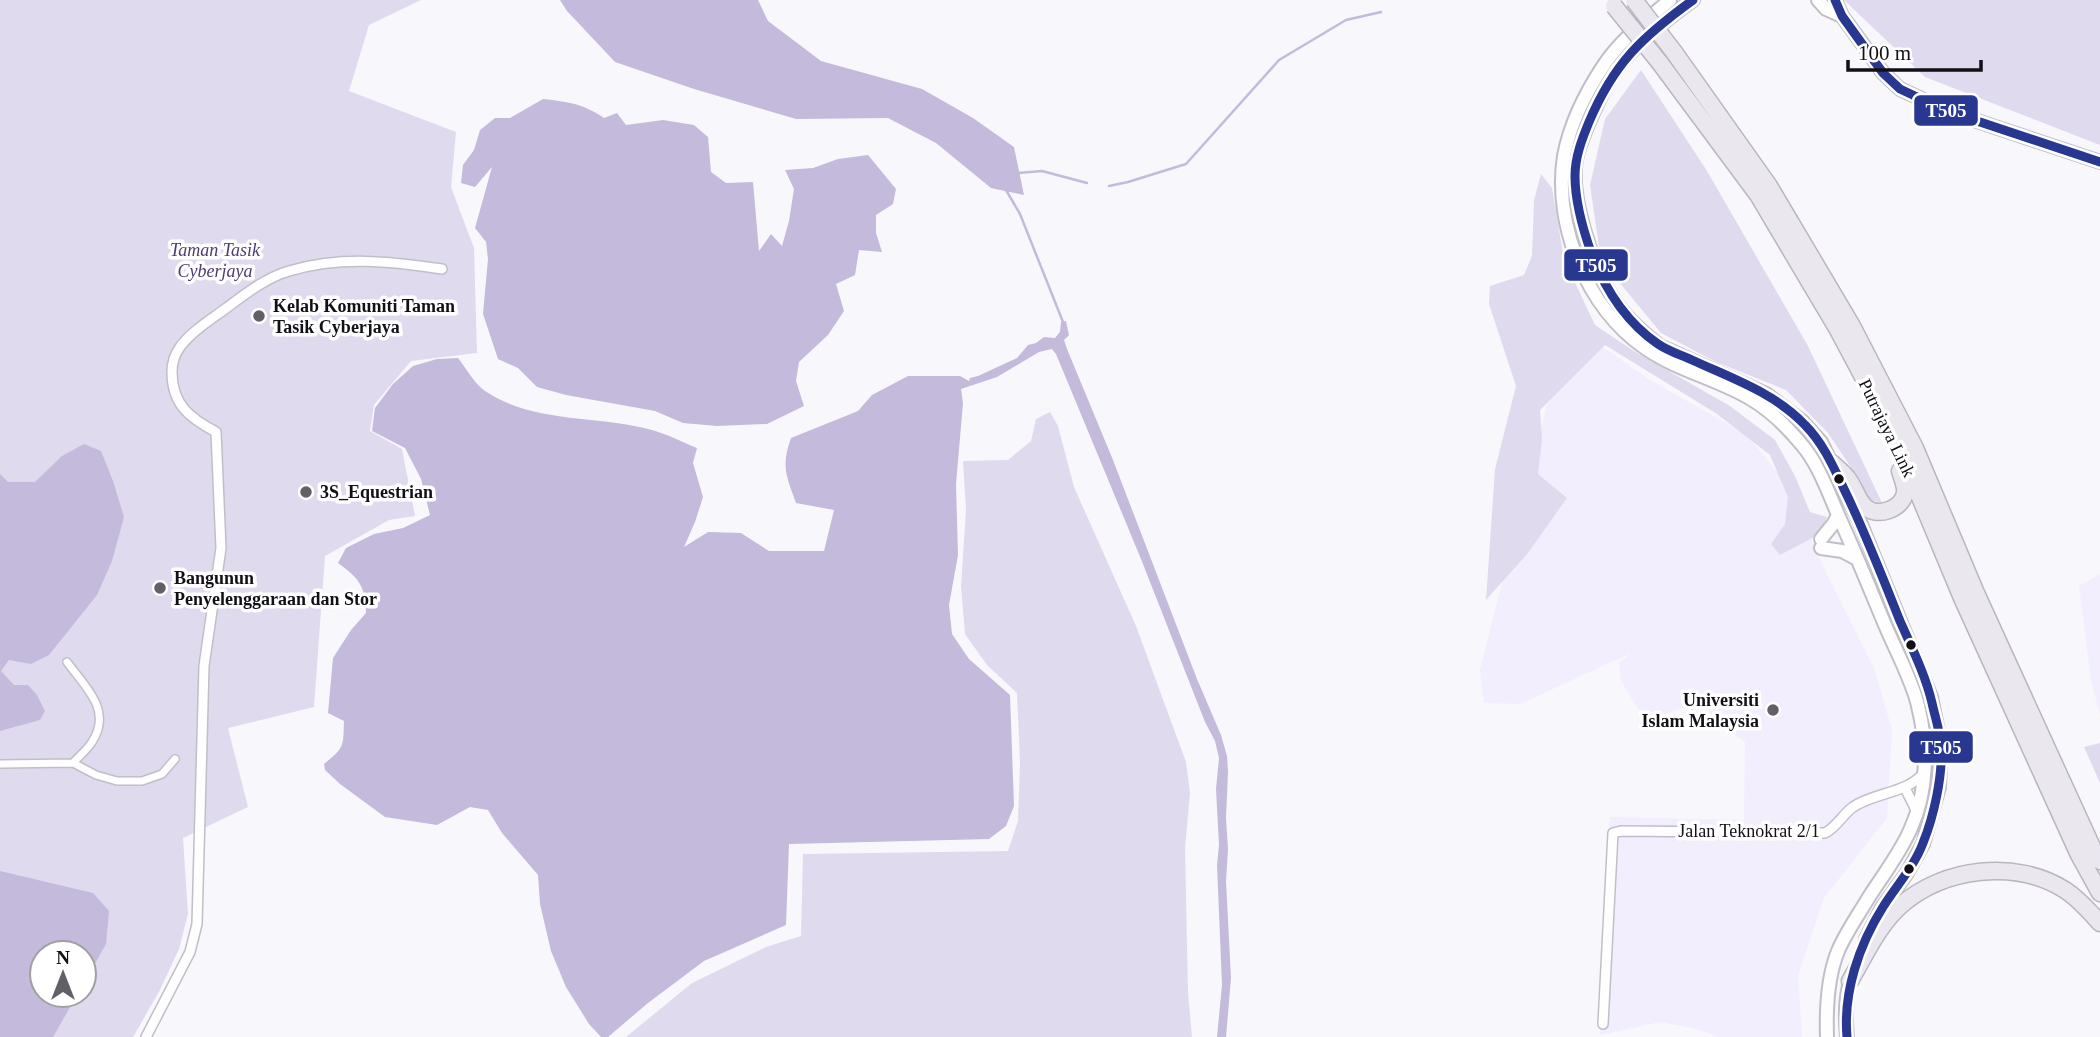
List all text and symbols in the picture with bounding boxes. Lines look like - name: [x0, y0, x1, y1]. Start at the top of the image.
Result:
- scale bar: [1848, 28, 1981, 72]
- text: 100 m: [1858, 41, 1911, 65]
- line badge: T505: [1913, 94, 1979, 127]
- text: T505: [1925, 100, 1967, 121]
- park label: Taman Tasik Cyberjaya: [170, 240, 261, 281]
- line badge: T505: [1563, 248, 1629, 282]
- text: T505: [1575, 255, 1617, 276]
- place label: Kelab Komuniti Taman Tasik Cyberjaya: [273, 296, 455, 337]
- marker: Kelab Komuniti Taman Tasik Cyberjaya: [251, 308, 267, 324]
- street label: Putrajaya Link: [1855, 376, 1919, 480]
- unlabelled marker: [1832, 472, 1846, 486]
- place label: 3S_Equestrian: [320, 482, 433, 502]
- marker: 3S_Equestrian: [298, 484, 314, 500]
- place label: Bangunun Penyelenggaraan dan Stor: [174, 568, 377, 609]
- marker: Bangunun Penyelenggaraan dan Stor: [152, 580, 168, 596]
- unlabelled marker: [1904, 638, 1918, 652]
- place label: Universiti Islam Malaysia: [1641, 690, 1759, 731]
- marker: Universiti Islam Malaysia: [1765, 702, 1781, 718]
- line badge: T505: [1908, 730, 1974, 764]
- text: T505: [1920, 737, 1962, 758]
- street label: Jalan Teknokrat 2/1: [1678, 821, 1820, 841]
- unlabelled marker: [1902, 862, 1916, 876]
- north arrow: [28, 939, 98, 1009]
- text: N: [56, 947, 70, 968]

